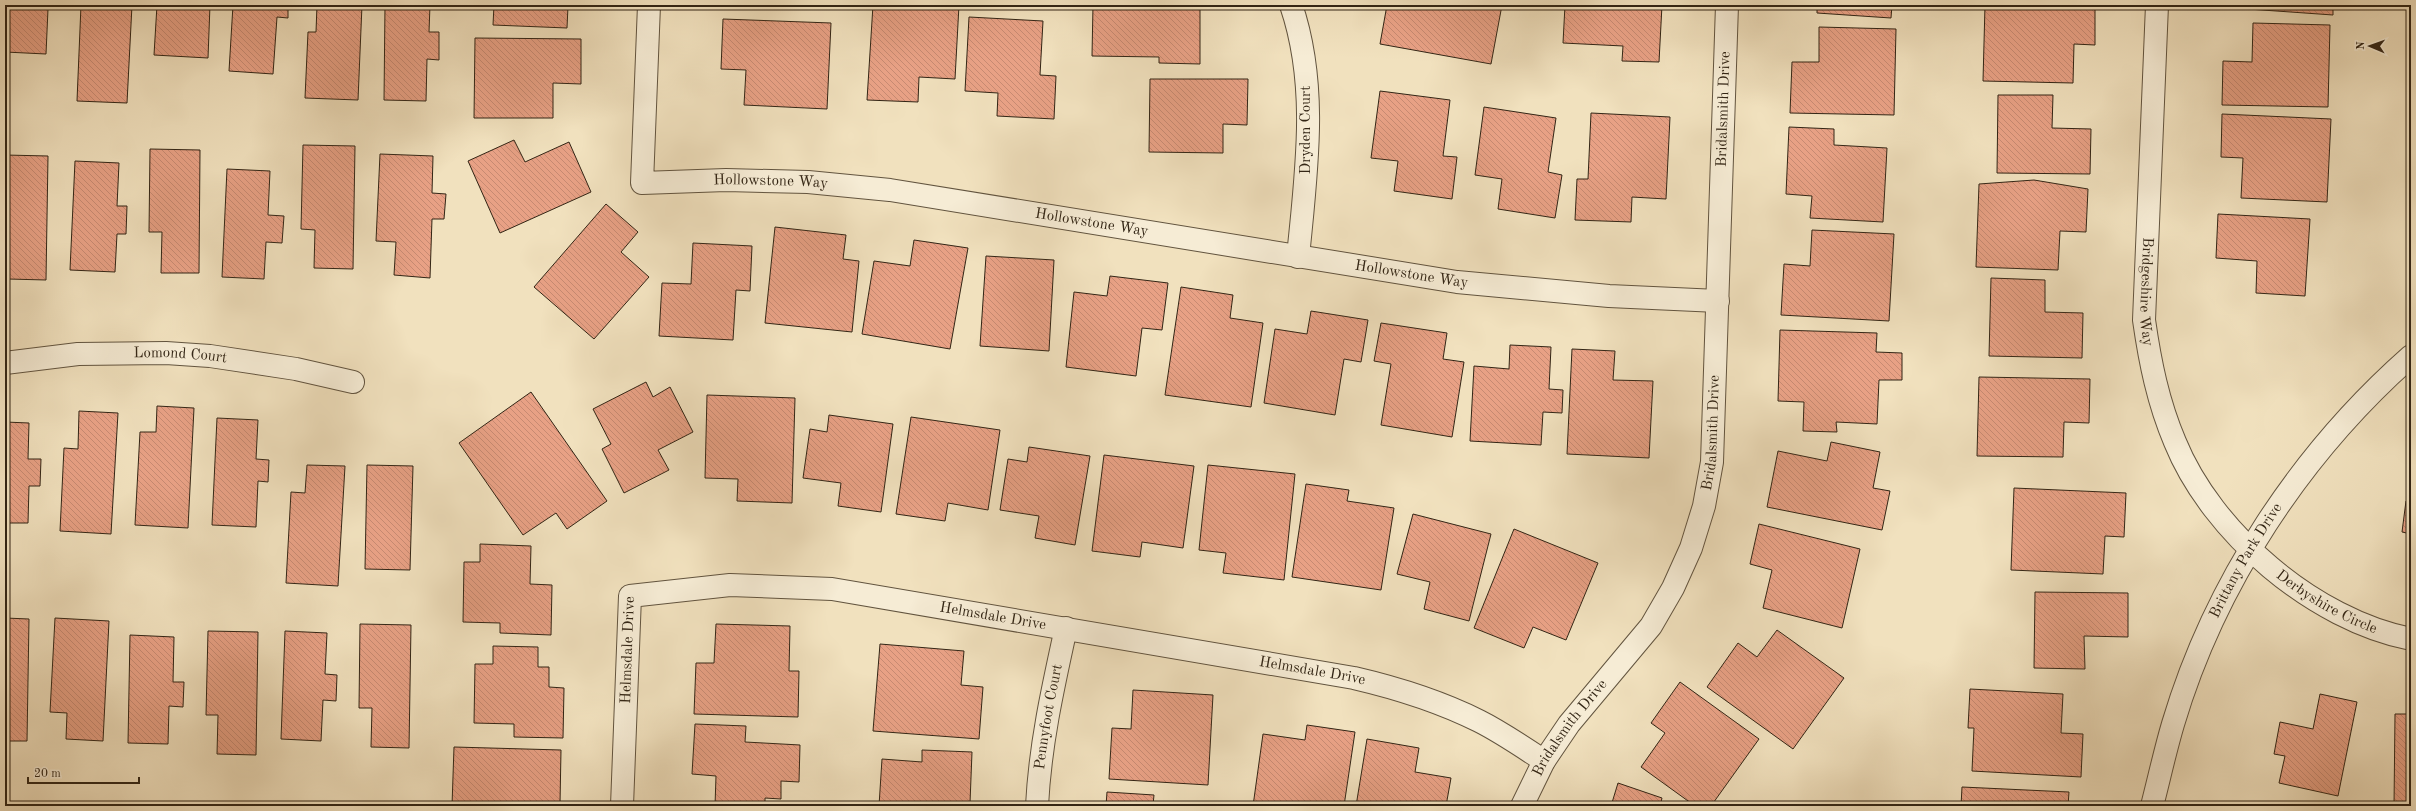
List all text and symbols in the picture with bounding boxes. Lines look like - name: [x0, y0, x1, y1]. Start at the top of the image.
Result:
- north arrow: [2350, 26, 2390, 66]
- text: N: [2356, 41, 2367, 50]
- street label: Bridalsmith Drive: [1714, 51, 1733, 167]
- street label: Dryden Court: [1299, 85, 1314, 175]
- street label: Hollowstone Way: [713, 172, 829, 191]
- street label: Hollowstone Way: [1034, 206, 1150, 239]
- street label: Bridgeshire Way: [2136, 237, 2155, 347]
- street label: Hollowstone Way: [1354, 258, 1469, 291]
- street label: Lomond Court: [133, 345, 228, 366]
- street label: Bridalsmith Drive: [1699, 375, 1722, 492]
- street label: Brittany Park Drive: [2207, 501, 2285, 621]
- street label: Derbyshire Circle: [2273, 567, 2379, 637]
- street label: Helmsdale Drive: [618, 596, 637, 704]
- street label: Helmsdale Drive: [938, 600, 1047, 633]
- street label: Helmsdale Drive: [1258, 654, 1367, 688]
- street label: Pennyfoot Court: [1032, 663, 1065, 770]
- street label: Bridalsmith Drive: [1530, 677, 1610, 779]
- scale bar: [28, 759, 139, 785]
- text: 20 m: [34, 768, 61, 780]

